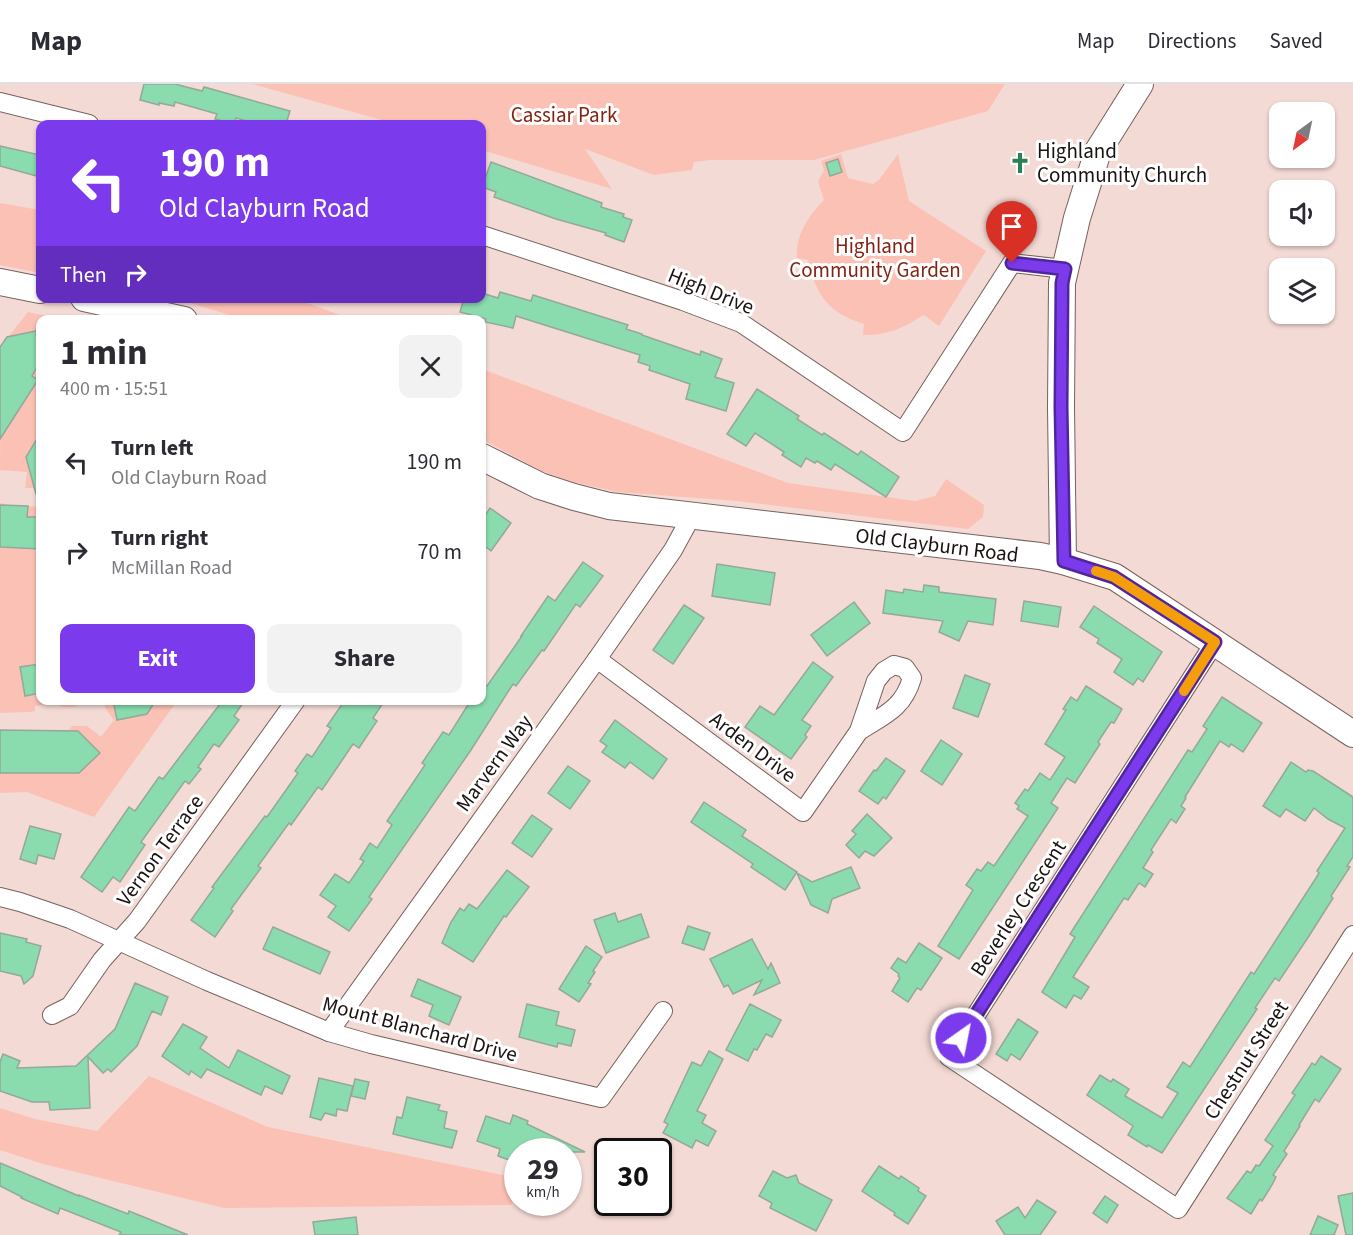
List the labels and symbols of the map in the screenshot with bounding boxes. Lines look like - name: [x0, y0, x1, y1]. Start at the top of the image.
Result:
- park label: Cassiar Park: [511, 100, 618, 130]
- north arrow: [1269, 102, 1335, 168]
- place label: Highland Community Church: [1037, 136, 1207, 190]
- church icon: Highland Community Church: [1008, 151, 1032, 175]
- pin: [986, 201, 1037, 263]
- park label: Highland Community Garden: [789, 231, 961, 285]
- street label: High Drive: [663, 260, 759, 322]
- street label: Old Clayburn Road: [854, 520, 1020, 570]
- street label: Arden Drive: [703, 704, 803, 790]
- street label: Marvern Way: [449, 708, 540, 818]
- street label: Vernon Terrace: [109, 788, 211, 912]
- street label: Beverley Crescent: [963, 834, 1073, 982]
- street label: Mount Blanchard Drive: [319, 989, 521, 1069]
- street label: Chestnut Street: [1196, 995, 1296, 1125]
- position arrow: [929, 1006, 993, 1070]
- speed limit sign: 30: [594, 1138, 672, 1216]

